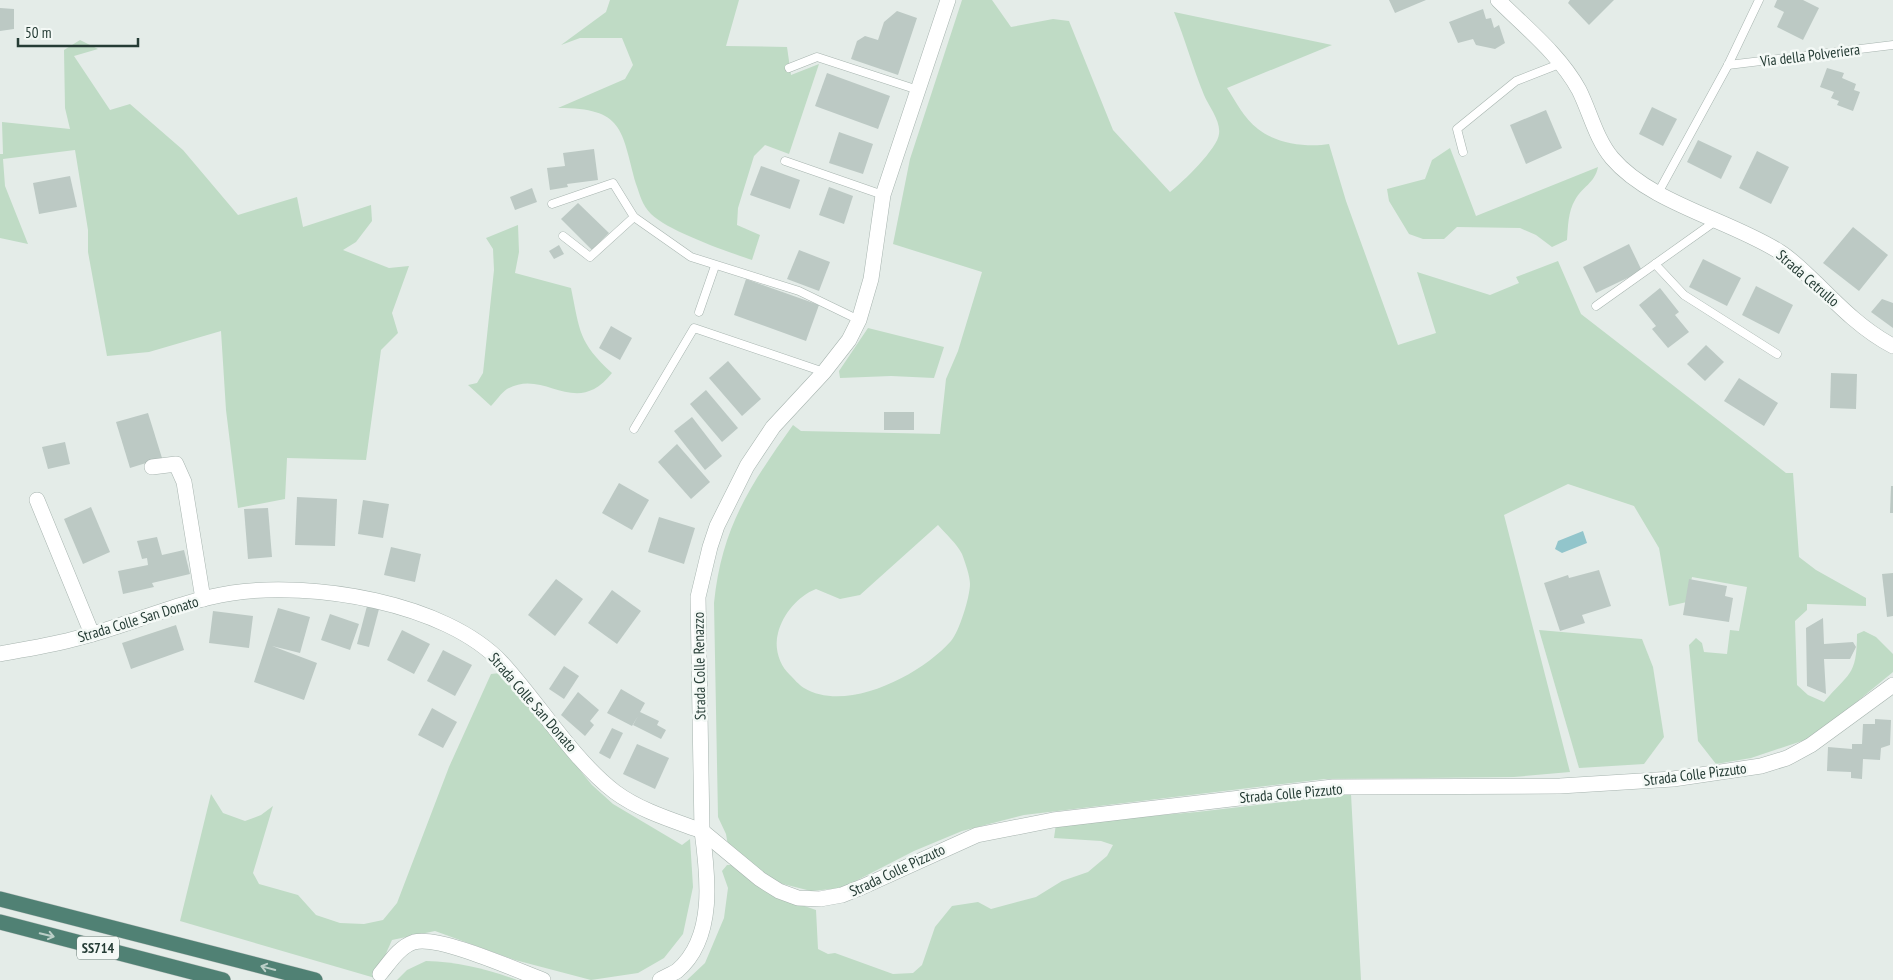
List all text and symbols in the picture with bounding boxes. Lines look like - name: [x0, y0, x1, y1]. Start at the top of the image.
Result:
- scale bar: [18, 15, 138, 47]
- text: 50 m: [25, 23, 51, 42]
- street label: Via della Polveriera: [1758, 39, 1861, 71]
- street label: Strada Cetrullo: [1773, 246, 1843, 310]
- street label: Strada Colle San Donato: [75, 592, 201, 646]
- street label: Strada Colle Renazzo: [689, 612, 709, 720]
- street label: Strada Colle San Donato: [485, 649, 581, 755]
- street label: Strada Colle Pizzuto: [1643, 758, 1747, 790]
- street label: Strada Colle Pizzuto: [1239, 779, 1343, 807]
- street label: Strada Colle Pizzuto: [846, 840, 948, 900]
- one-way arrow: [39, 930, 55, 940]
- road number: SS714: [77, 936, 119, 960]
- one-way arrow: [261, 963, 277, 972]

